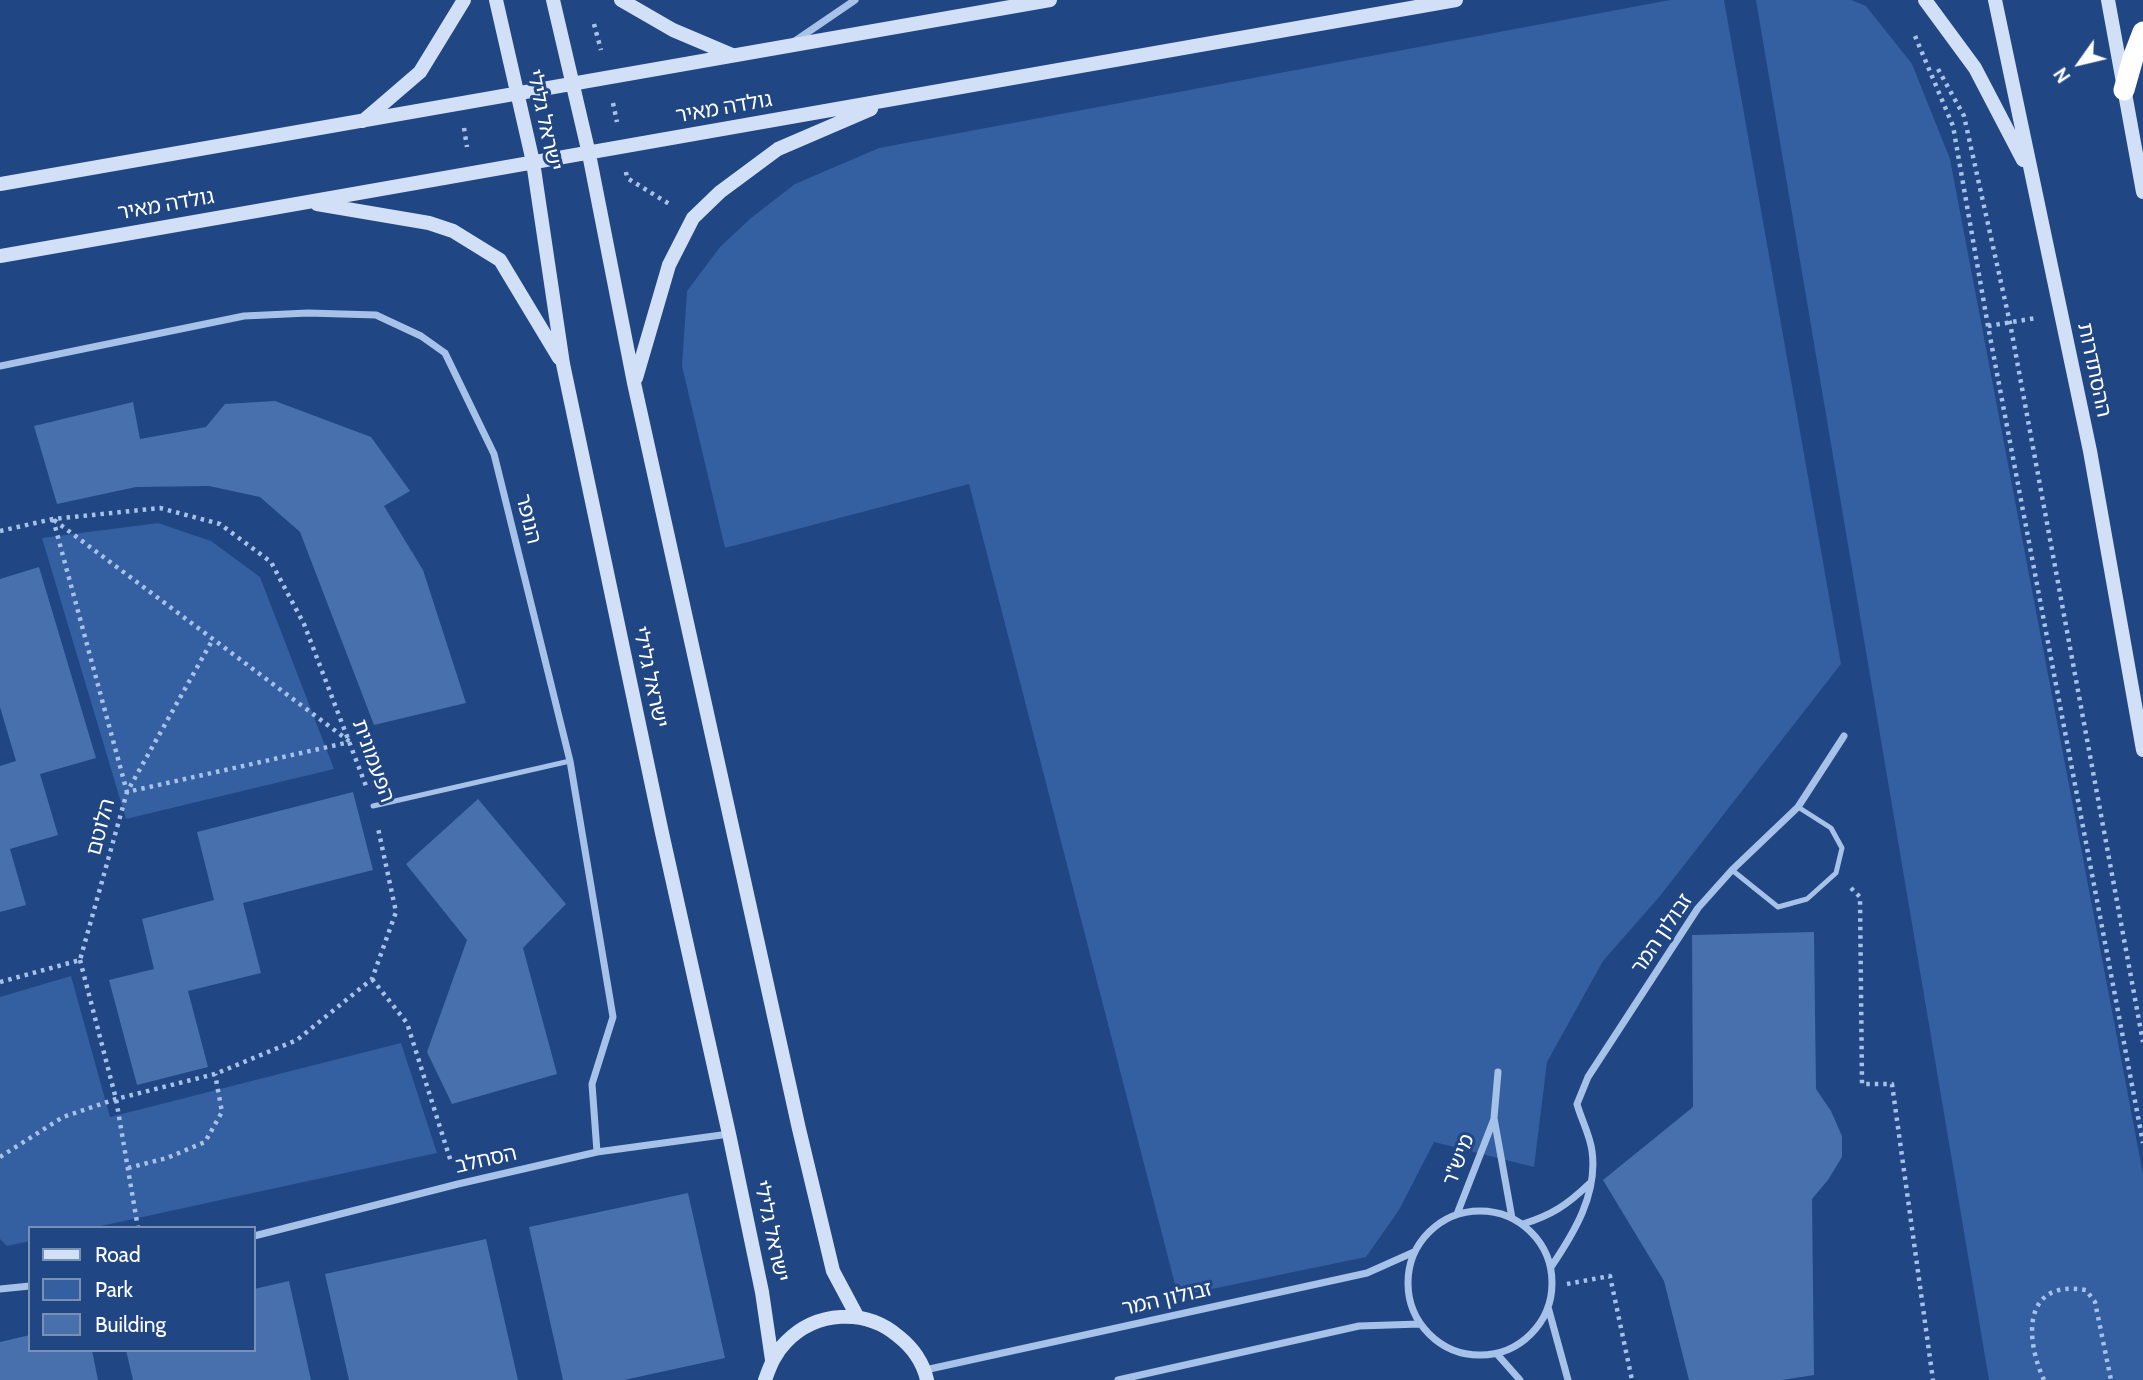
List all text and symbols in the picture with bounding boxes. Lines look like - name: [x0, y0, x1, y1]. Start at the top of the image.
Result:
- north arrow: [2045, 28, 2115, 98]
- text: N: [2049, 63, 2075, 87]
- street label: ישראל גלילי: [521, 67, 567, 173]
- street label: גולדה מאיר: [674, 87, 774, 129]
- street label: גולדה מאיר: [116, 184, 216, 226]
- street label: ההסתדרות: [2072, 321, 2116, 419]
- street label: הנופר: [510, 491, 546, 547]
- street label: ישראל גלילי: [627, 624, 673, 730]
- street label: הפעמונית: [346, 716, 400, 806]
- street label: הלוטם: [81, 796, 121, 858]
- street label: זבולון המר: [1626, 889, 1698, 979]
- street label: מיש"ר: [1438, 1131, 1480, 1189]
- street label: הסחלב: [453, 1141, 519, 1179]
- street label: ישראל גלילי: [748, 1178, 794, 1284]
- legend: [28, 1226, 256, 1352]
- text: Road: [95, 1242, 141, 1267]
- street label: זבולון המר: [1119, 1276, 1215, 1322]
- text: Park: [95, 1277, 133, 1302]
- text: Building: [95, 1312, 166, 1337]

